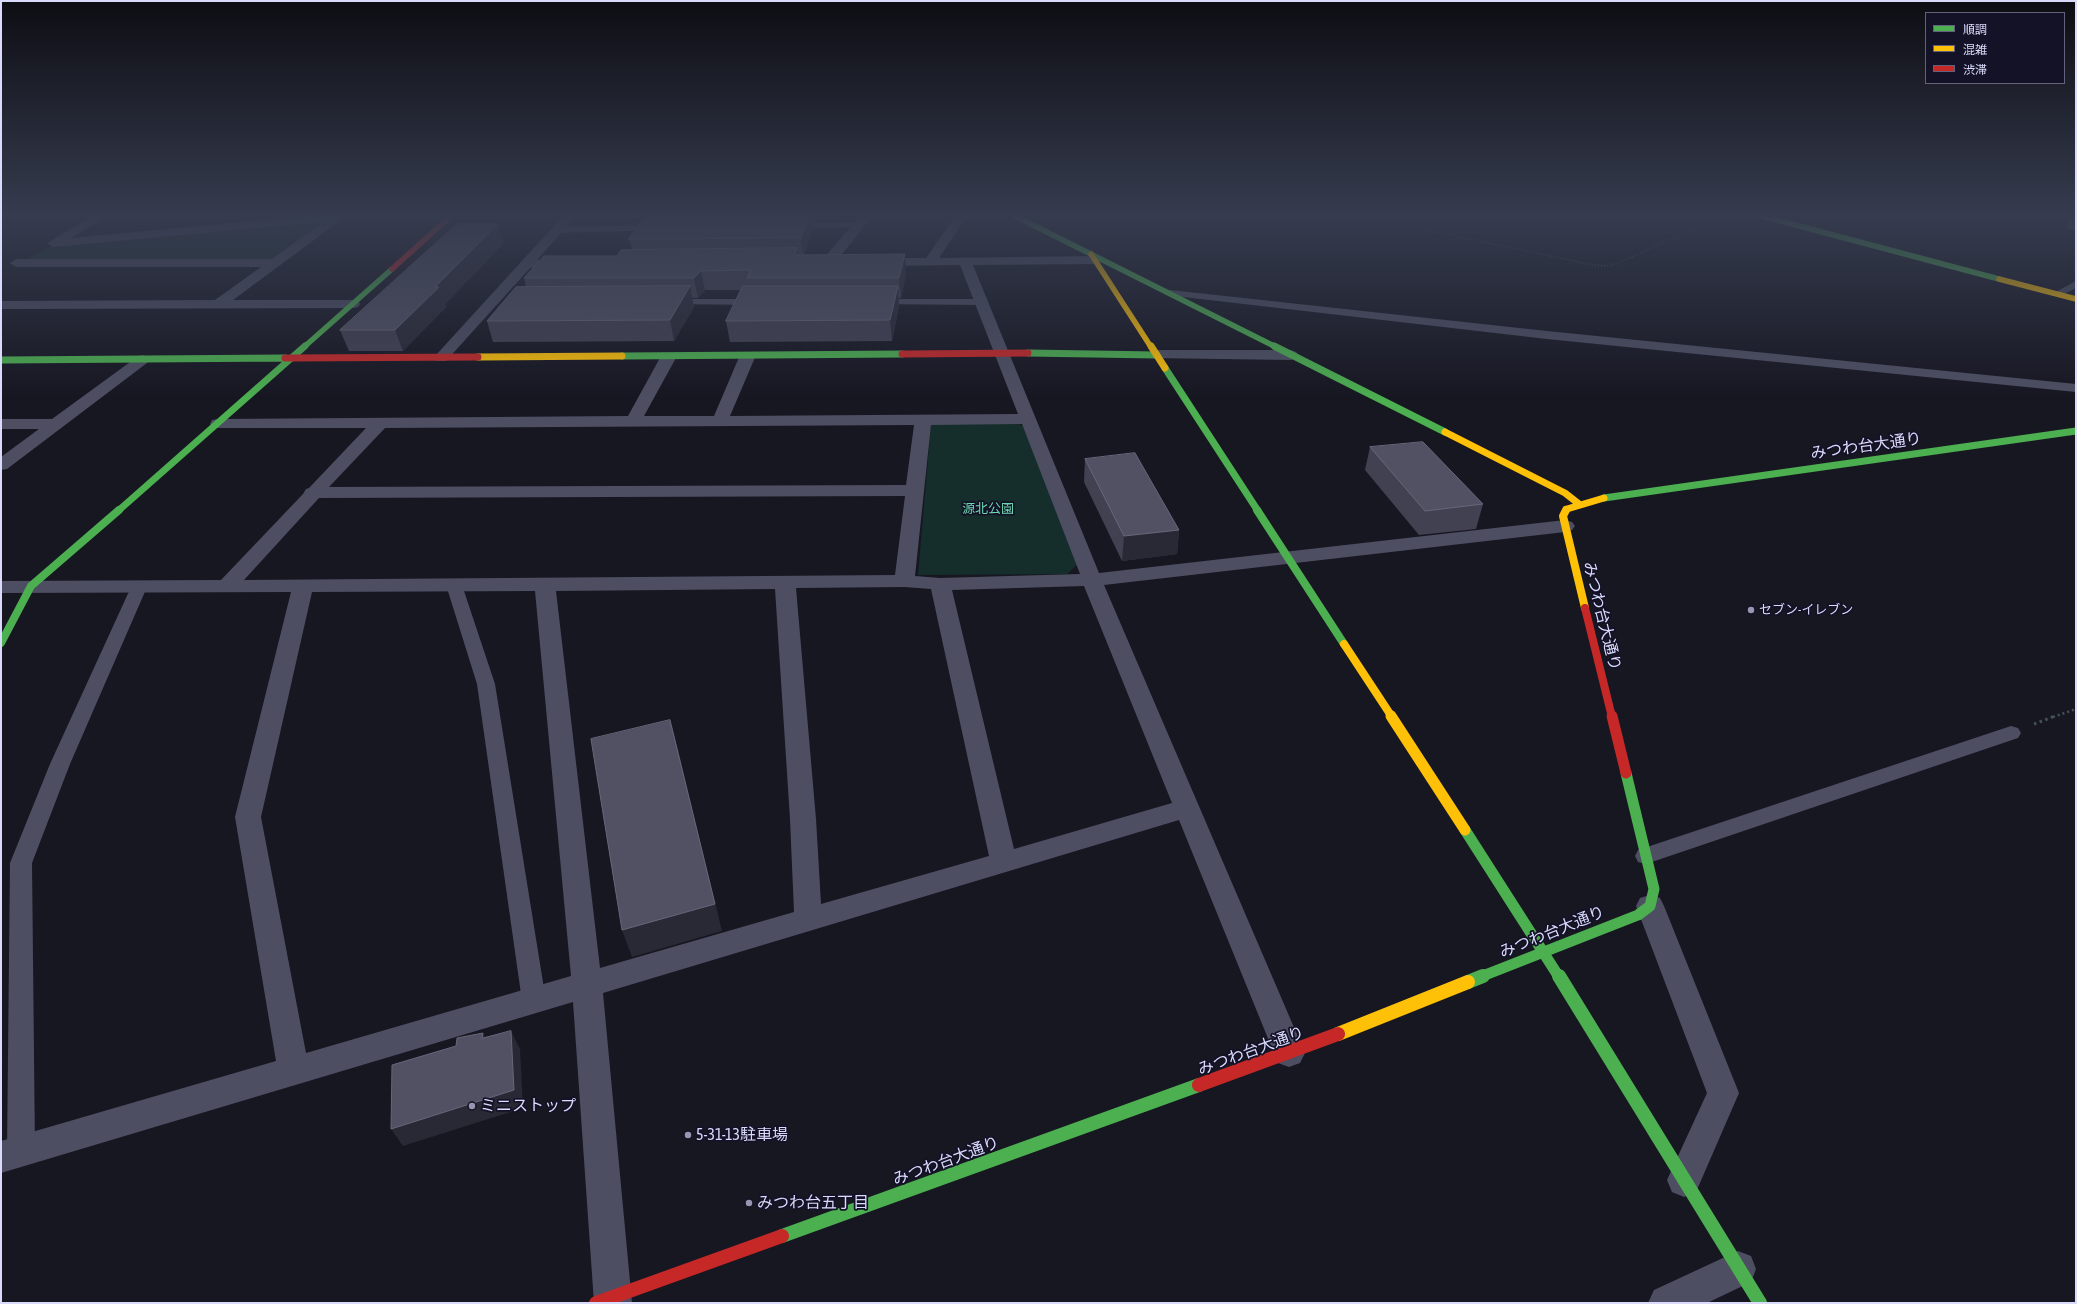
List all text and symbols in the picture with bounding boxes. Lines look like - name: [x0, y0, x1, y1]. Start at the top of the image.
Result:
- legend: [1925, 12, 2065, 84]
- text: 順調: [1963, 23, 1987, 37]
- text: 混雑: [1963, 43, 1987, 57]
- text: 渋滞: [1963, 63, 1987, 77]
- street label: みつわ台大通り: [1809, 429, 1923, 463]
- park label: 源北公園: [962, 501, 1014, 517]
- street label: みつわ台大通り: [1579, 559, 1625, 673]
- place label: セブン-イレブン: [1759, 602, 1853, 618]
- marker: セブン-イレブン: [1746, 605, 1756, 615]
- street label: みつわ台大通り: [1496, 902, 1608, 962]
- street label: みつわ台大通り: [1195, 1023, 1307, 1079]
- place label: ミニストップ: [480, 1096, 576, 1116]
- marker: ミニストップ: [467, 1101, 477, 1111]
- place label: 5-31-13駐車場: [696, 1125, 788, 1145]
- marker: 5-31-13駐車場: [683, 1130, 693, 1140]
- street label: みつわ台大通り: [890, 1133, 1002, 1189]
- place label: みつわ台五丁目: [757, 1193, 869, 1213]
- marker: みつわ台五丁目: [744, 1198, 754, 1208]

